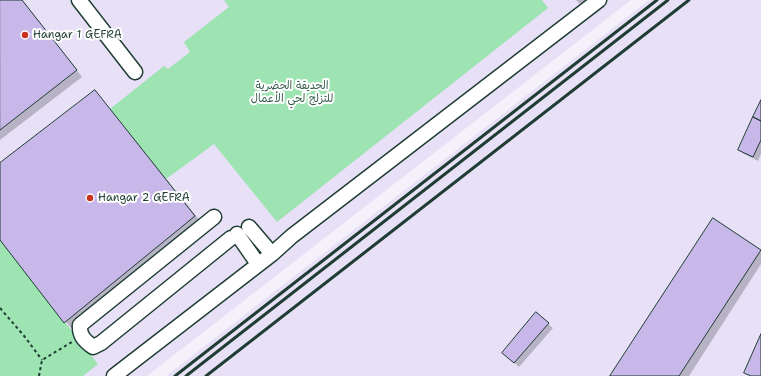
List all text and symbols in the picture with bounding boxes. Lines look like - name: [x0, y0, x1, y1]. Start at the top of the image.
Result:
- place label: Hangar 1 GEFRA: [33, 28, 122, 42]
- marker: Hangar 1 GEFRA: [20, 30, 30, 40]
- park label: الحديقة الحضرية للتزلج لحي الأعمال: [251, 79, 333, 105]
- place label: Hangar 2 GEFRA: [98, 191, 190, 205]
- marker: Hangar 2 GEFRA: [85, 193, 95, 203]

